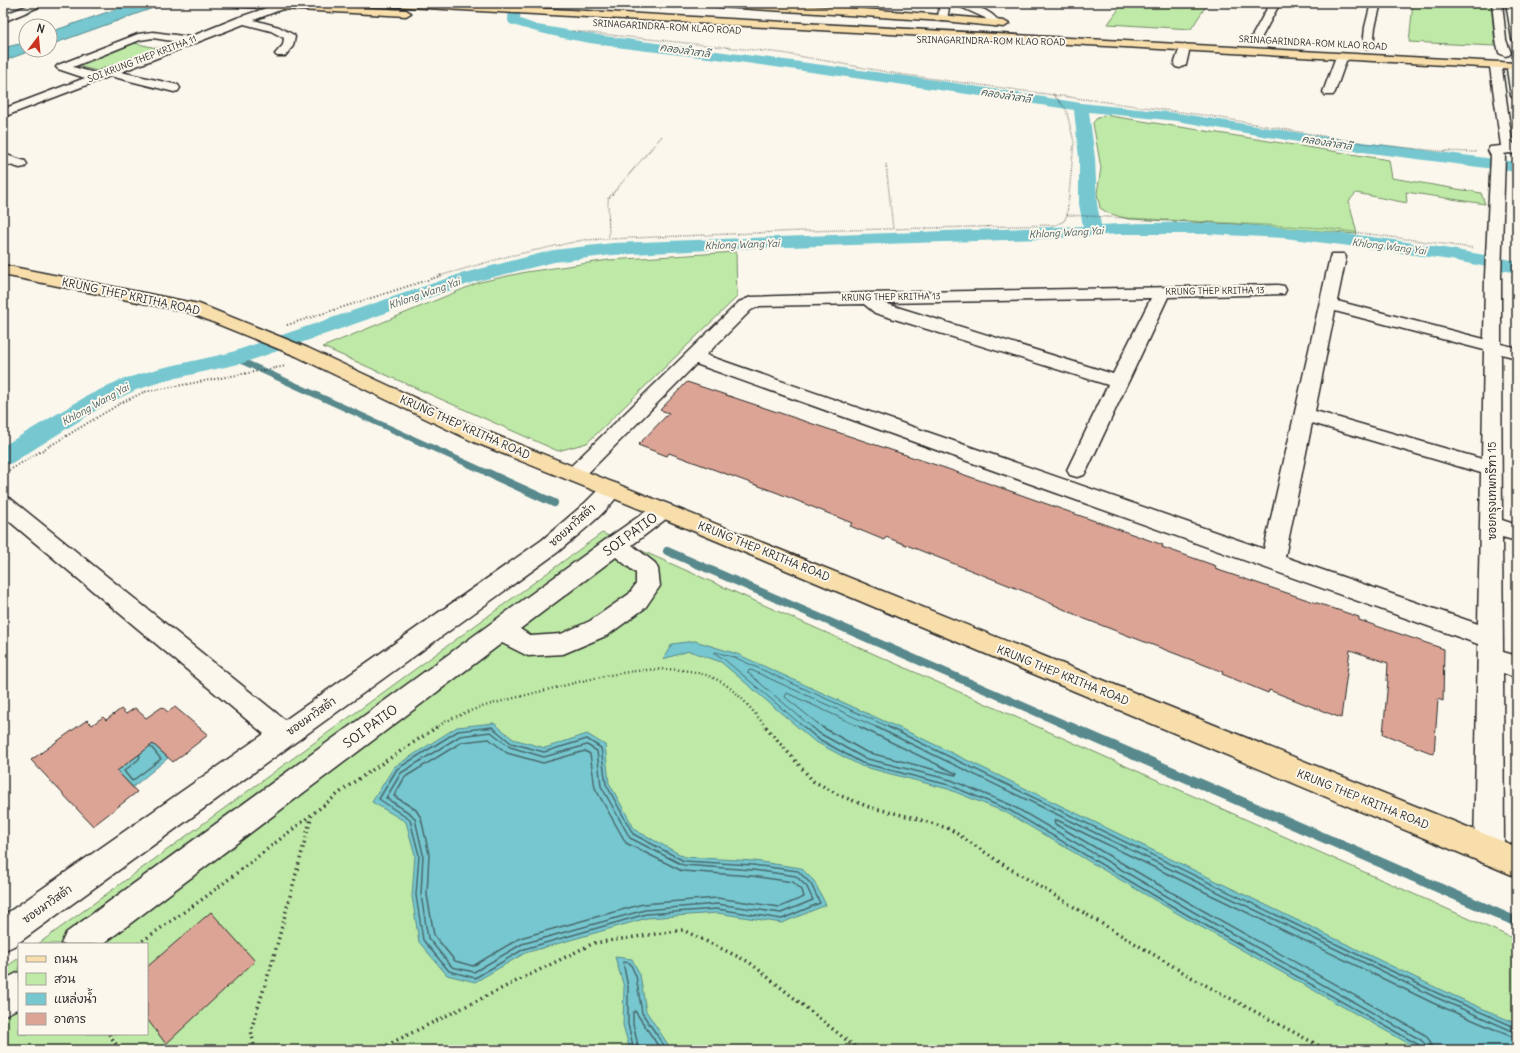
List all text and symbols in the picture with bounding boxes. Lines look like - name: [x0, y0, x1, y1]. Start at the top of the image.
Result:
- street label: SRINAGARINDRA-ROM KLAO ROAD: [592, 17, 742, 36]
- north arrow: [18, 18, 58, 58]
- text: N: [35, 21, 46, 36]
- street label: SOI KRUNG THEP KRITHA 11: [86, 33, 198, 84]
- street label: SRINAGARINDRA-ROM KLAO ROAD: [1238, 33, 1388, 52]
- street label: SRINAGARINDRA-ROM KLAO ROAD: [917, 34, 1065, 47]
- water label: คลองลำสาลี: [659, 41, 713, 61]
- water label: คลองลำสาลี: [980, 85, 1034, 106]
- water label: คลองลำสาลี: [1301, 132, 1355, 153]
- water label: Khlong Wang Yai: [1028, 224, 1105, 241]
- water label: Khlong Wang Yai: [1351, 235, 1428, 258]
- water label: Khlong Wang Yai: [705, 237, 781, 252]
- street label: KRUNG THEP KRITHA ROAD: [61, 274, 202, 318]
- water label: Khlong Wang Yai: [387, 275, 463, 312]
- street label: KRUNG THEP KRITHA 13: [1165, 284, 1265, 297]
- street label: KRUNG THEP KRITHA 13: [841, 290, 941, 303]
- water label: Khlong Wang Yai: [59, 380, 133, 428]
- street label: KRUNG THEP KRITHA ROAD: [398, 392, 532, 462]
- street label: ซอยกรุงเทพกรีฑา 15: [1485, 442, 1501, 540]
- street label: ซอยมาวิสต้า: [546, 501, 598, 549]
- street label: SOI PATIO: [600, 509, 661, 560]
- street label: KRUNG THEP KRITHA ROAD: [696, 518, 832, 584]
- street label: KRUNG THEP KRITHA ROAD: [995, 642, 1131, 708]
- street label: ซอยมาวิสต้า: [283, 694, 339, 738]
- street label: SOI PATIO: [340, 701, 401, 752]
- street label: KRUNG THEP KRITHA ROAD: [1295, 766, 1431, 832]
- street label: ซอยมาวิสต้า: [19, 882, 75, 926]
- legend: [18, 943, 148, 1035]
- text: ถนน: [54, 951, 78, 966]
- text: สวน: [54, 971, 75, 986]
- text: แหล่งน้ำ: [54, 988, 97, 1006]
- text: อาคาร: [54, 1011, 86, 1026]

